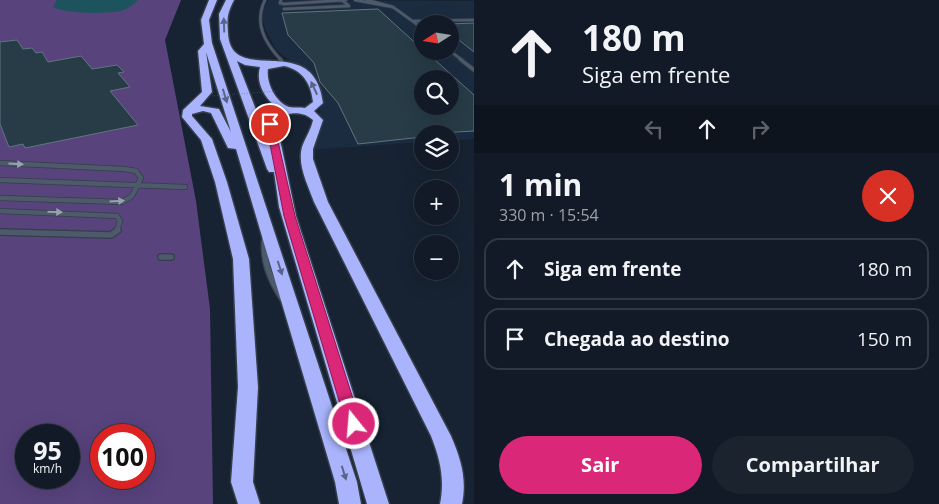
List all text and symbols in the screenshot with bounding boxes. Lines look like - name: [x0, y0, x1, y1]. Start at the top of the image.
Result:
- text: 180 m: [582, 14, 686, 61]
- north arrow: [414, 15, 459, 60]
- map controls: [414, 15, 459, 280]
- one-way arrow: [219, 17, 227, 33]
- icon: ahead: [499, 20, 564, 85]
- text: Siga em frente: [582, 59, 730, 89]
- button: search: [414, 70, 459, 115]
- one-way arrow: [310, 81, 318, 95]
- one-way arrow: [222, 89, 230, 104]
- pin: [249, 103, 291, 145]
- icon: arrive: [256, 110, 284, 138]
- icon: left: [640, 115, 668, 143]
- icon: ahead: [693, 115, 721, 143]
- icon: right: [746, 115, 774, 143]
- button: layers: [414, 125, 459, 170]
- one-way arrow: [8, 161, 24, 169]
- text: 1 min: [499, 164, 582, 205]
- button: close: [862, 170, 914, 222]
- button: +: [414, 180, 459, 225]
- one-way arrow: [109, 197, 125, 205]
- text: 330 m · 15:54: [499, 204, 599, 226]
- one-way arrow: [47, 209, 63, 217]
- button: −: [414, 235, 459, 280]
- icon: ahead: [501, 255, 529, 283]
- text: Siga em frente: [544, 256, 681, 282]
- text: 180 m: [857, 256, 912, 282]
- one-way arrow: [276, 261, 284, 276]
- icon: arrive: [501, 325, 529, 353]
- text: Chegada ao destino: [544, 326, 730, 352]
- text: 150 m: [857, 326, 912, 352]
- position arrow: [327, 397, 379, 449]
- speed limit sign: 100: [90, 424, 155, 489]
- text: 95: [33, 433, 62, 467]
- button: Sair: [499, 436, 702, 494]
- button: Compartilhar: [712, 436, 914, 494]
- text: km/h: [33, 460, 62, 477]
- one-way arrow: [340, 466, 348, 481]

